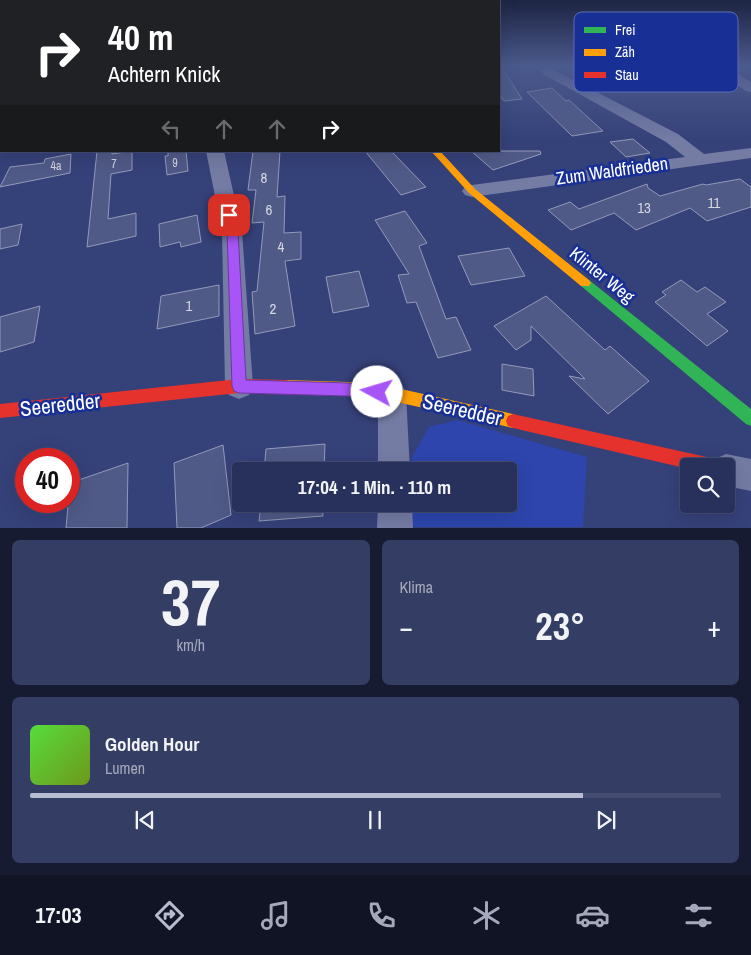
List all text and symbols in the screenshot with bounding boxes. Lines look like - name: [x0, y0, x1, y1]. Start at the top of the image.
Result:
- legend: [574, 12, 738, 92]
- text: 40 m: [108, 14, 173, 61]
- icon: right: [25, 20, 90, 85]
- text: Frei: [615, 21, 635, 39]
- text: Zäh: [615, 43, 635, 61]
- text: Achtern Knick: [108, 59, 220, 89]
- text: Stau: [615, 66, 639, 84]
- icon: left: [157, 115, 185, 143]
- icon: ahead: [210, 115, 238, 143]
- icon: ahead: [263, 115, 291, 143]
- icon: right: [316, 115, 344, 143]
- street label: Zum Waldfrieden: [554, 150, 669, 191]
- house number: 9: [172, 155, 178, 171]
- house number: 7: [111, 156, 117, 172]
- house number: 4a: [51, 158, 62, 174]
- house number: 8: [261, 167, 268, 188]
- house number: 11: [708, 192, 721, 213]
- pin: [208, 194, 250, 236]
- house number: 13: [637, 197, 651, 218]
- house number: 6: [266, 199, 273, 220]
- icon: arrive: [215, 201, 243, 229]
- house number: 4: [278, 236, 285, 257]
- street label: Klinter Weg: [565, 241, 641, 309]
- house number: 1: [186, 295, 193, 316]
- house number: 2: [270, 298, 277, 319]
- position arrow: [350, 365, 402, 417]
- street label: Seeredder: [18, 386, 102, 423]
- street label: Seeredder: [420, 386, 505, 433]
- speed limit sign: 40: [15, 448, 80, 513]
- map controls: [680, 458, 735, 513]
- button: search: [680, 458, 735, 513]
- text: 17:04 · 1 Min. · 110 m: [298, 474, 451, 500]
- text: 37: [161, 558, 220, 645]
- text: Klima: [400, 576, 433, 598]
- text: 23°: [535, 601, 585, 652]
- text: −: [400, 608, 413, 646]
- text: +: [708, 608, 721, 646]
- text: km/h: [177, 634, 205, 656]
- text: Golden Hour: [105, 731, 199, 757]
- text: Lumen: [105, 757, 145, 779]
- icon: previous: [131, 806, 159, 834]
- icon: pause: [361, 806, 389, 834]
- icon: next: [592, 806, 620, 834]
- icon: directions: [152, 898, 187, 933]
- icon: music: [258, 898, 293, 933]
- icon: phone: [364, 898, 399, 933]
- icon: climate: [469, 898, 504, 933]
- icon: car: [575, 898, 610, 933]
- icon: filters: [681, 898, 716, 933]
- text: 17:03: [35, 900, 81, 930]

